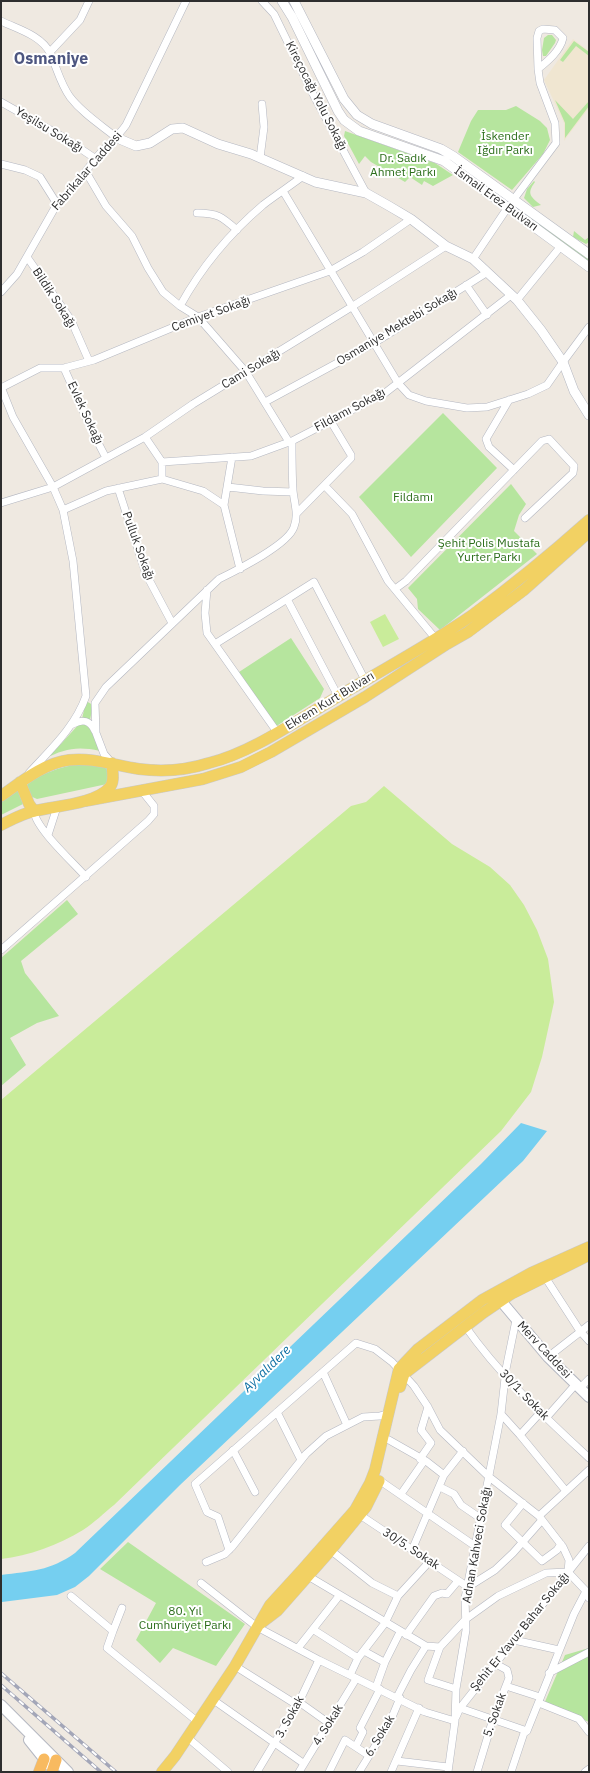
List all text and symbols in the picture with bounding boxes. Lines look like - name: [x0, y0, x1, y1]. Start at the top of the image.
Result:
- street label: Kireçocağı Yolu Sokağı: [282, 39, 350, 153]
- district label: Osmaniye: [14, 49, 88, 69]
- street label: Yeşilsu Sokağı: [13, 104, 85, 156]
- street label: Fabrikalar Caddesi: [49, 129, 125, 213]
- park label: İskender Iğdır Parkı: [477, 130, 533, 158]
- park label: Dr. Sadık Ahmet Parkı: [370, 152, 436, 180]
- street label: İsmail Erez Bulvarı: [451, 164, 541, 234]
- street label: Bildik Sokağı: [29, 265, 79, 331]
- street label: Osmaniye Mektebi Sokağı: [334, 285, 460, 369]
- street label: Cemiyet Sokağı: [170, 293, 252, 335]
- street label: Cami Sokağı: [219, 346, 283, 392]
- street label: Evlek Sokağı: [64, 379, 106, 447]
- street label: Fildamı Sokağı: [312, 385, 388, 435]
- park label: Fildamı: [393, 491, 433, 505]
- street label: Pulluk Sokağı: [119, 510, 157, 582]
- park label: Şehit Polis Mustafa Yurter Parkı: [438, 537, 540, 565]
- street label: Ekrem Kurt Bulvarı: [283, 669, 377, 733]
- street label: Merv Caddesi: [514, 1318, 574, 1382]
- water label: Ayvalıdere: [240, 1342, 294, 1396]
- street label: 30/1. Sokak: [496, 1367, 552, 1423]
- street label: Adnan Kahveci Sokağı: [460, 1486, 494, 1604]
- street label: 30/5. Sokak: [380, 1525, 442, 1573]
- street label: Şehit Er Yavuz Bahar Sokağı: [468, 1570, 572, 1694]
- park label: 80. Yıl Cumhuriyet Parkı: [139, 1605, 231, 1633]
- street label: 5. Sokak: [480, 1691, 510, 1739]
- street label: 3. Sokak: [273, 1693, 307, 1741]
- street label: 4. Sokak: [310, 1702, 346, 1748]
- street label: 6. Sokak: [362, 1713, 398, 1759]

